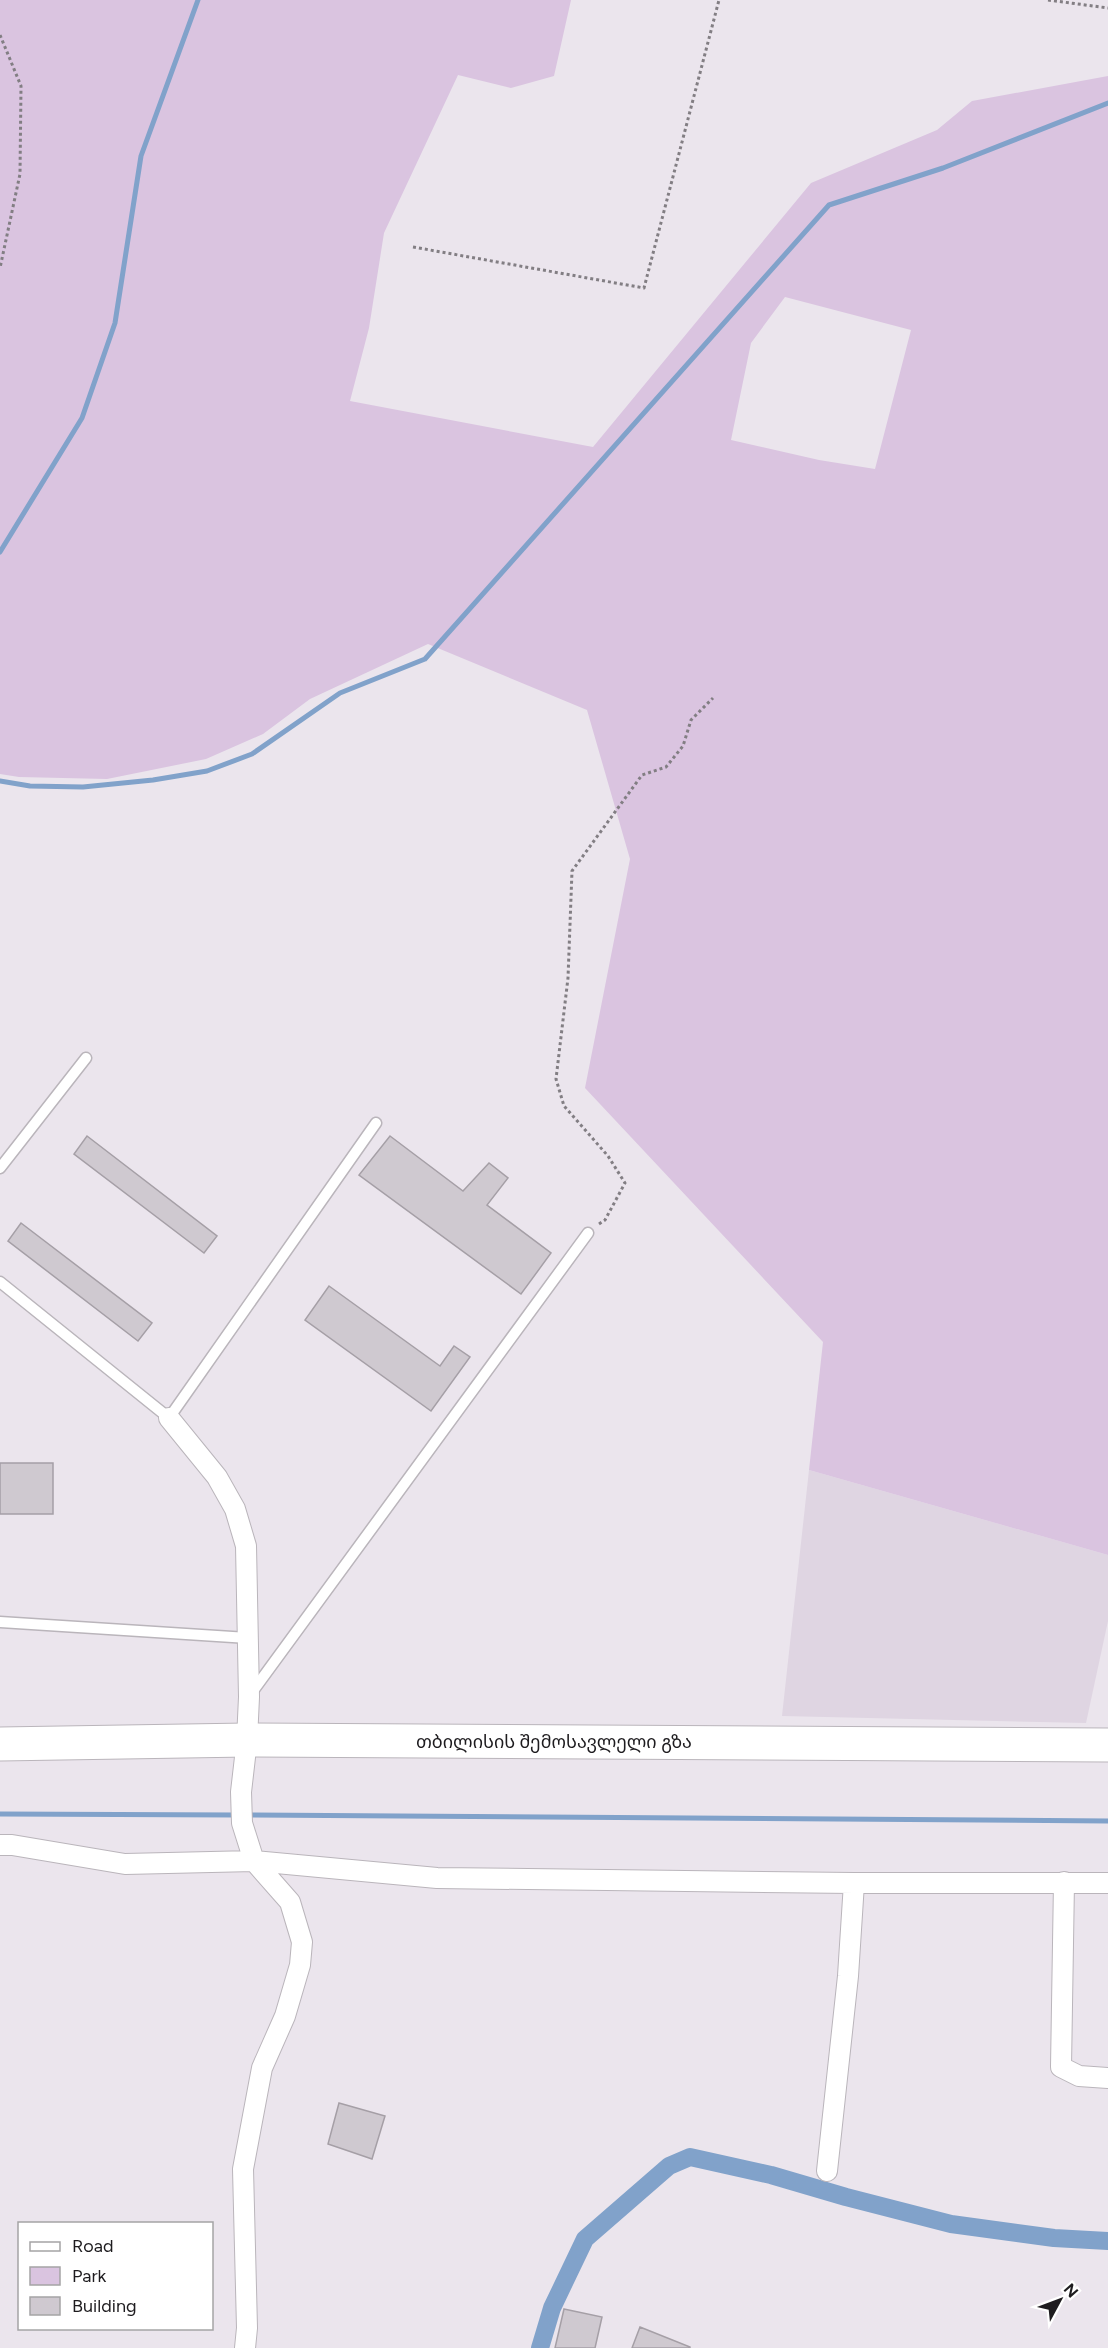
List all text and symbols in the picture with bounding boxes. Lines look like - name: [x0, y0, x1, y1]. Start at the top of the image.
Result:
- street label: თბილისის შემოსავლელი გზა: [416, 1731, 692, 1753]
- legend: [18, 2222, 213, 2330]
- text: Road: [72, 2235, 113, 2257]
- text: Park: [72, 2265, 107, 2287]
- north arrow: [1030, 2270, 1090, 2330]
- text: N: [1060, 2280, 1082, 2301]
- text: Building: [72, 2295, 137, 2317]

